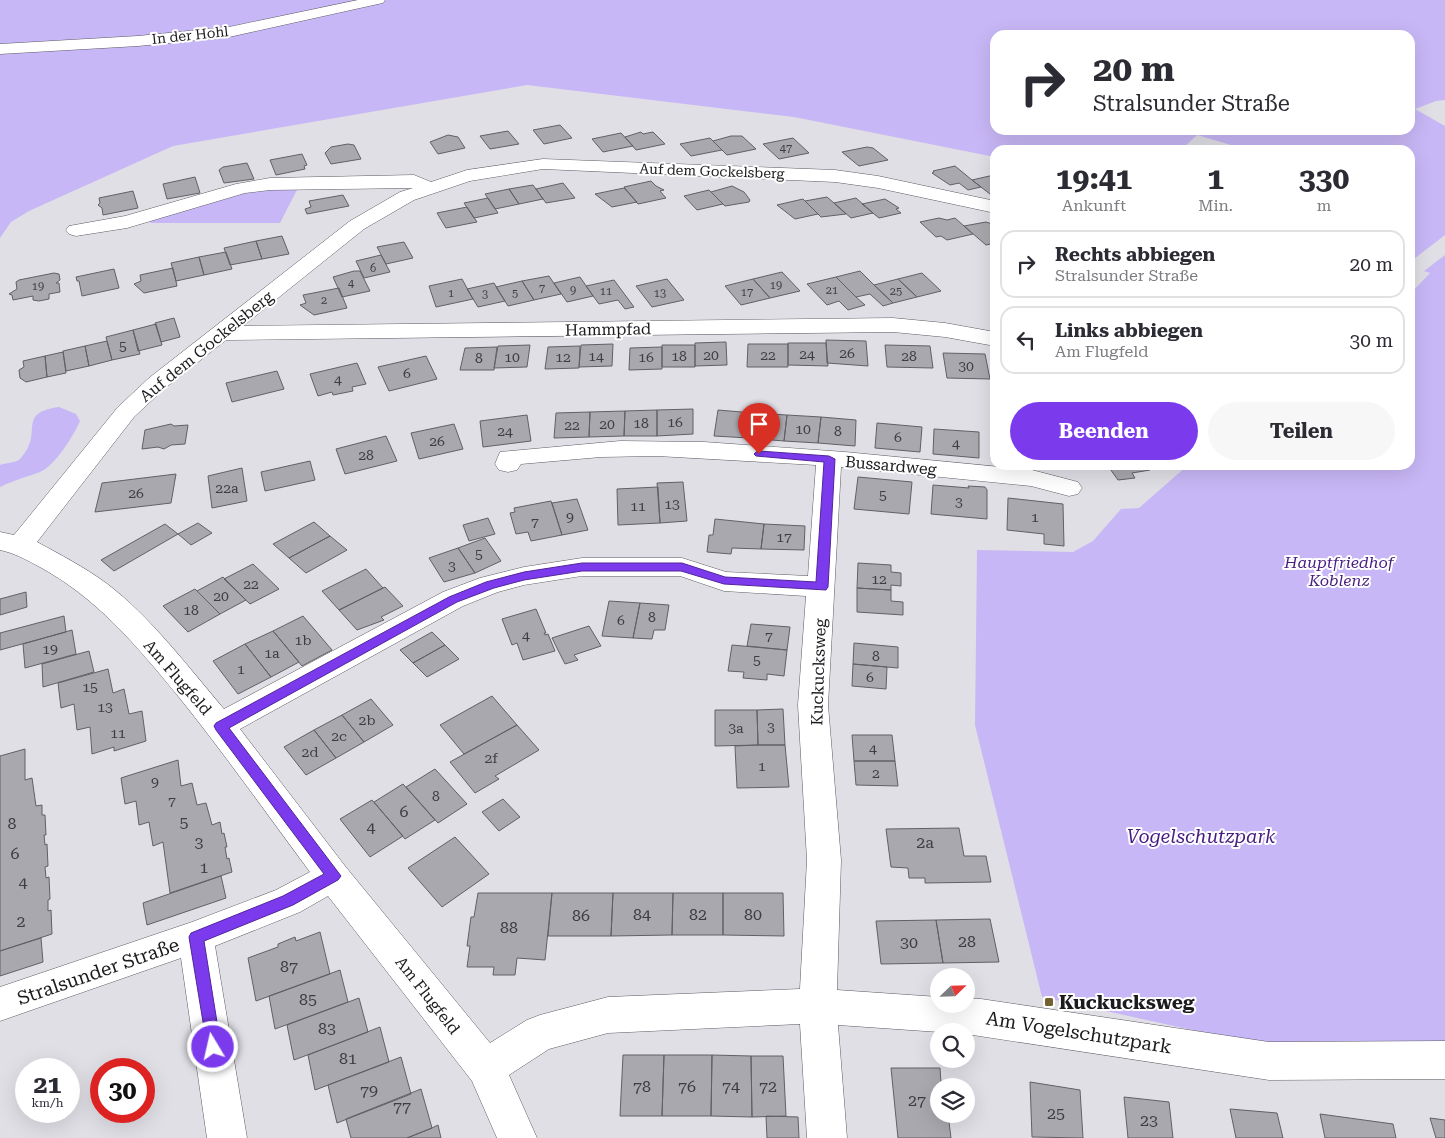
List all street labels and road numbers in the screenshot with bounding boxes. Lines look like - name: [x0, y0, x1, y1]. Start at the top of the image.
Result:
- street label: In der Hohl: [151, 23, 230, 47]
- street label: Auf dem Gockelsberg: [639, 160, 785, 182]
- street label: Auf dem Gockelsberg: [136, 286, 277, 406]
- street label: Hammpfad: [565, 319, 651, 340]
- street label: Bussardweg: [844, 452, 938, 479]
- street label: Kuckucksweg: [807, 617, 830, 726]
- street label: Am Flugfeld: [140, 636, 215, 719]
- street label: Stralsunder Straße: [14, 933, 182, 1010]
- street label: Am Flugfeld: [391, 953, 464, 1038]
- street label: Am Vogelschutzpark: [984, 1006, 1173, 1059]

